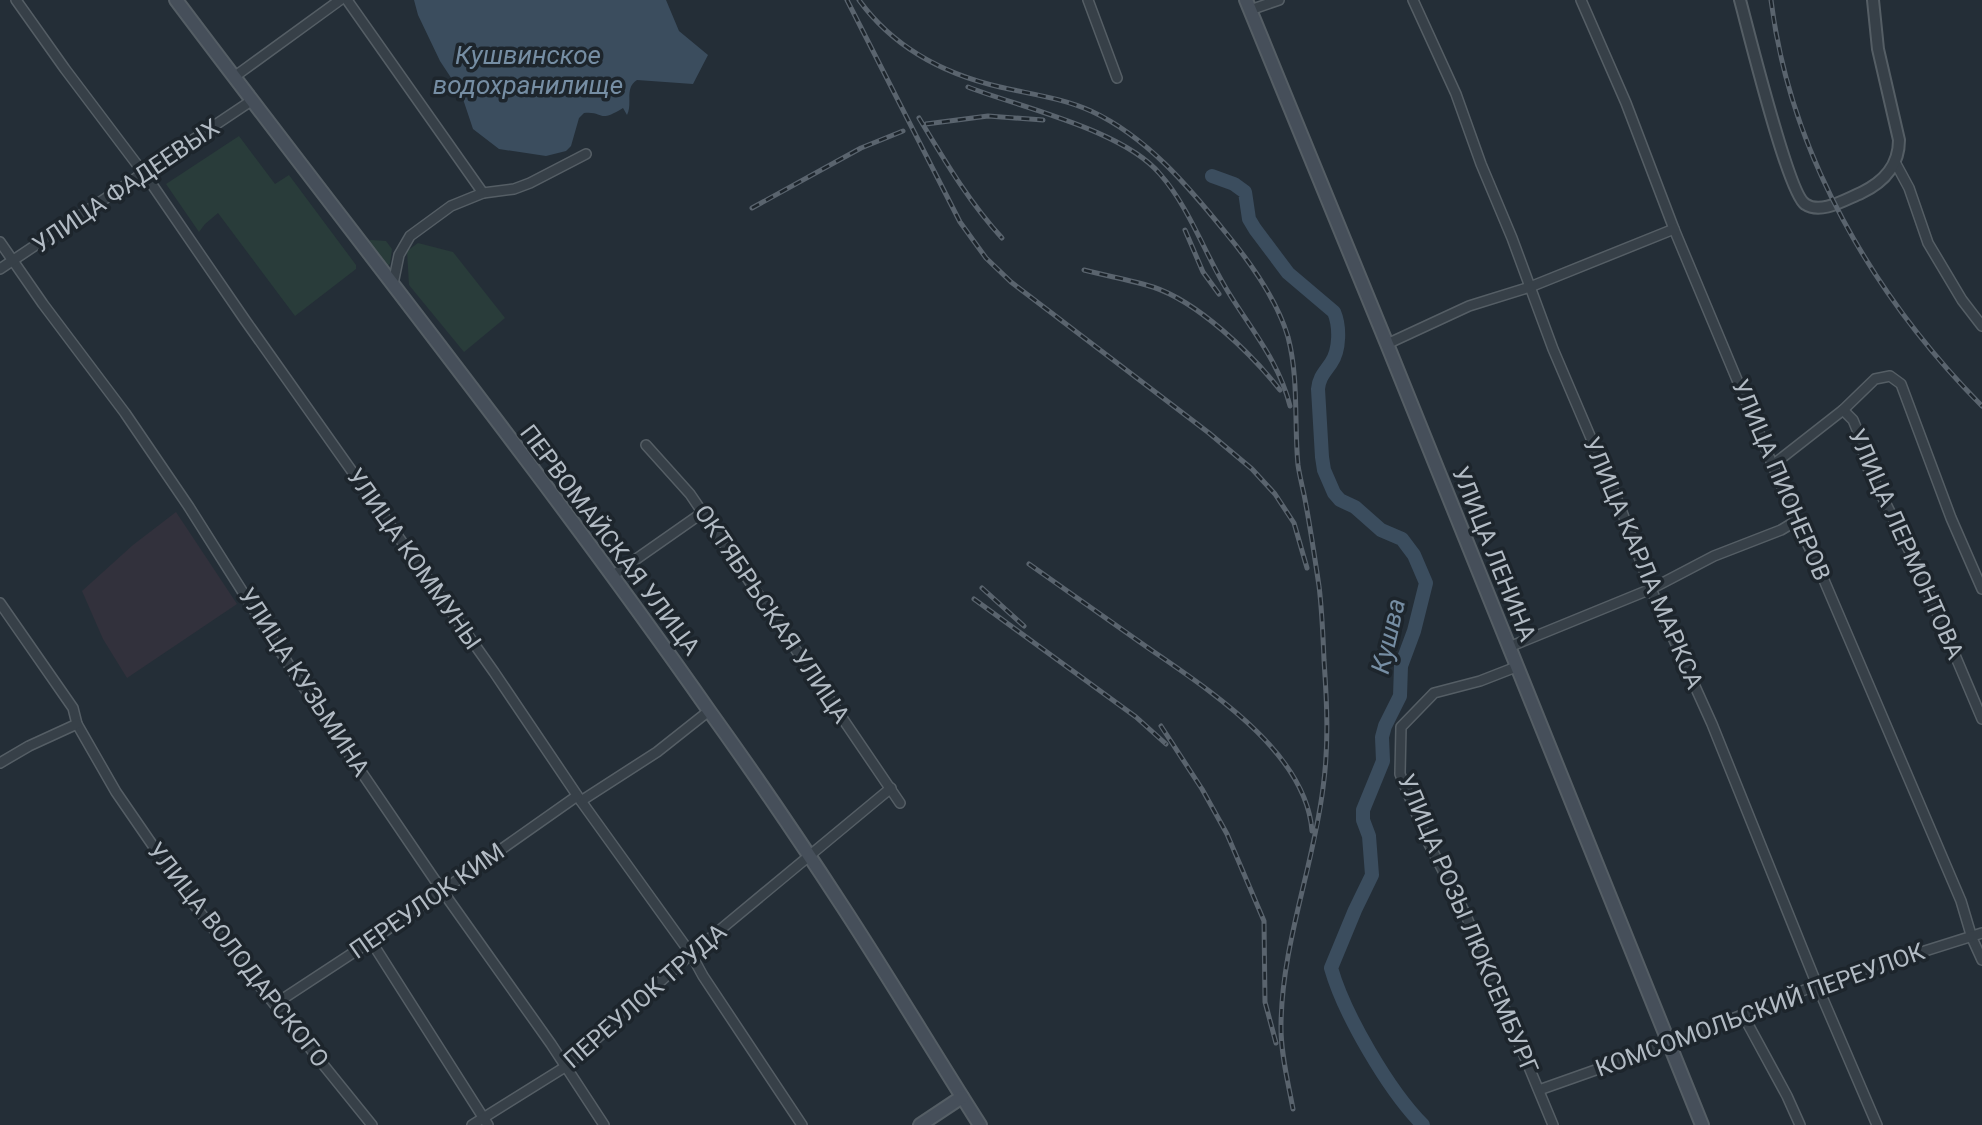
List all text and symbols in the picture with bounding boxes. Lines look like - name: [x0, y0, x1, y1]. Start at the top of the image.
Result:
- water label: Кушвинское водохранилище: [433, 40, 623, 100]
- street label: УЛИЦА ФАДЕЕВЫХ: [28, 113, 224, 259]
- street label: УЛИЦА ПИОНЕРОВ: [1726, 375, 1836, 585]
- street label: ПЕРВОМАЙСКАЯ УЛИЦА: [514, 419, 706, 661]
- street label: УЛИЦА ЛЕРМОНТОВА: [1843, 425, 1970, 664]
- street label: УЛИЦА КАРЛА МАРКСА: [1577, 433, 1709, 693]
- street label: УЛИЦА КОММУНЫ: [341, 463, 487, 655]
- street label: УЛИЦА ЛЕНИНА: [1446, 463, 1542, 646]
- street label: ОКТЯБРЬСКАЯ УЛИЦА: [689, 500, 856, 729]
- street label: УЛИЦА КУЗЬМИНА: [233, 583, 375, 782]
- water label: Кушва: [1365, 596, 1411, 676]
- street label: УЛИЦА РОЗЫ ЛЮКСЕМБУРГ: [1392, 770, 1544, 1078]
- street label: УЛИЦА ВОЛОДАРСКОГО: [142, 837, 334, 1073]
- street label: ПЕРЕУЛОК КИМ: [344, 837, 510, 965]
- street label: ПЕРЕУЛОК ТРУДА: [558, 918, 732, 1074]
- street label: КОМСОМОЛЬСКИЙ ПЕРЕУЛОК: [1592, 937, 1929, 1083]

